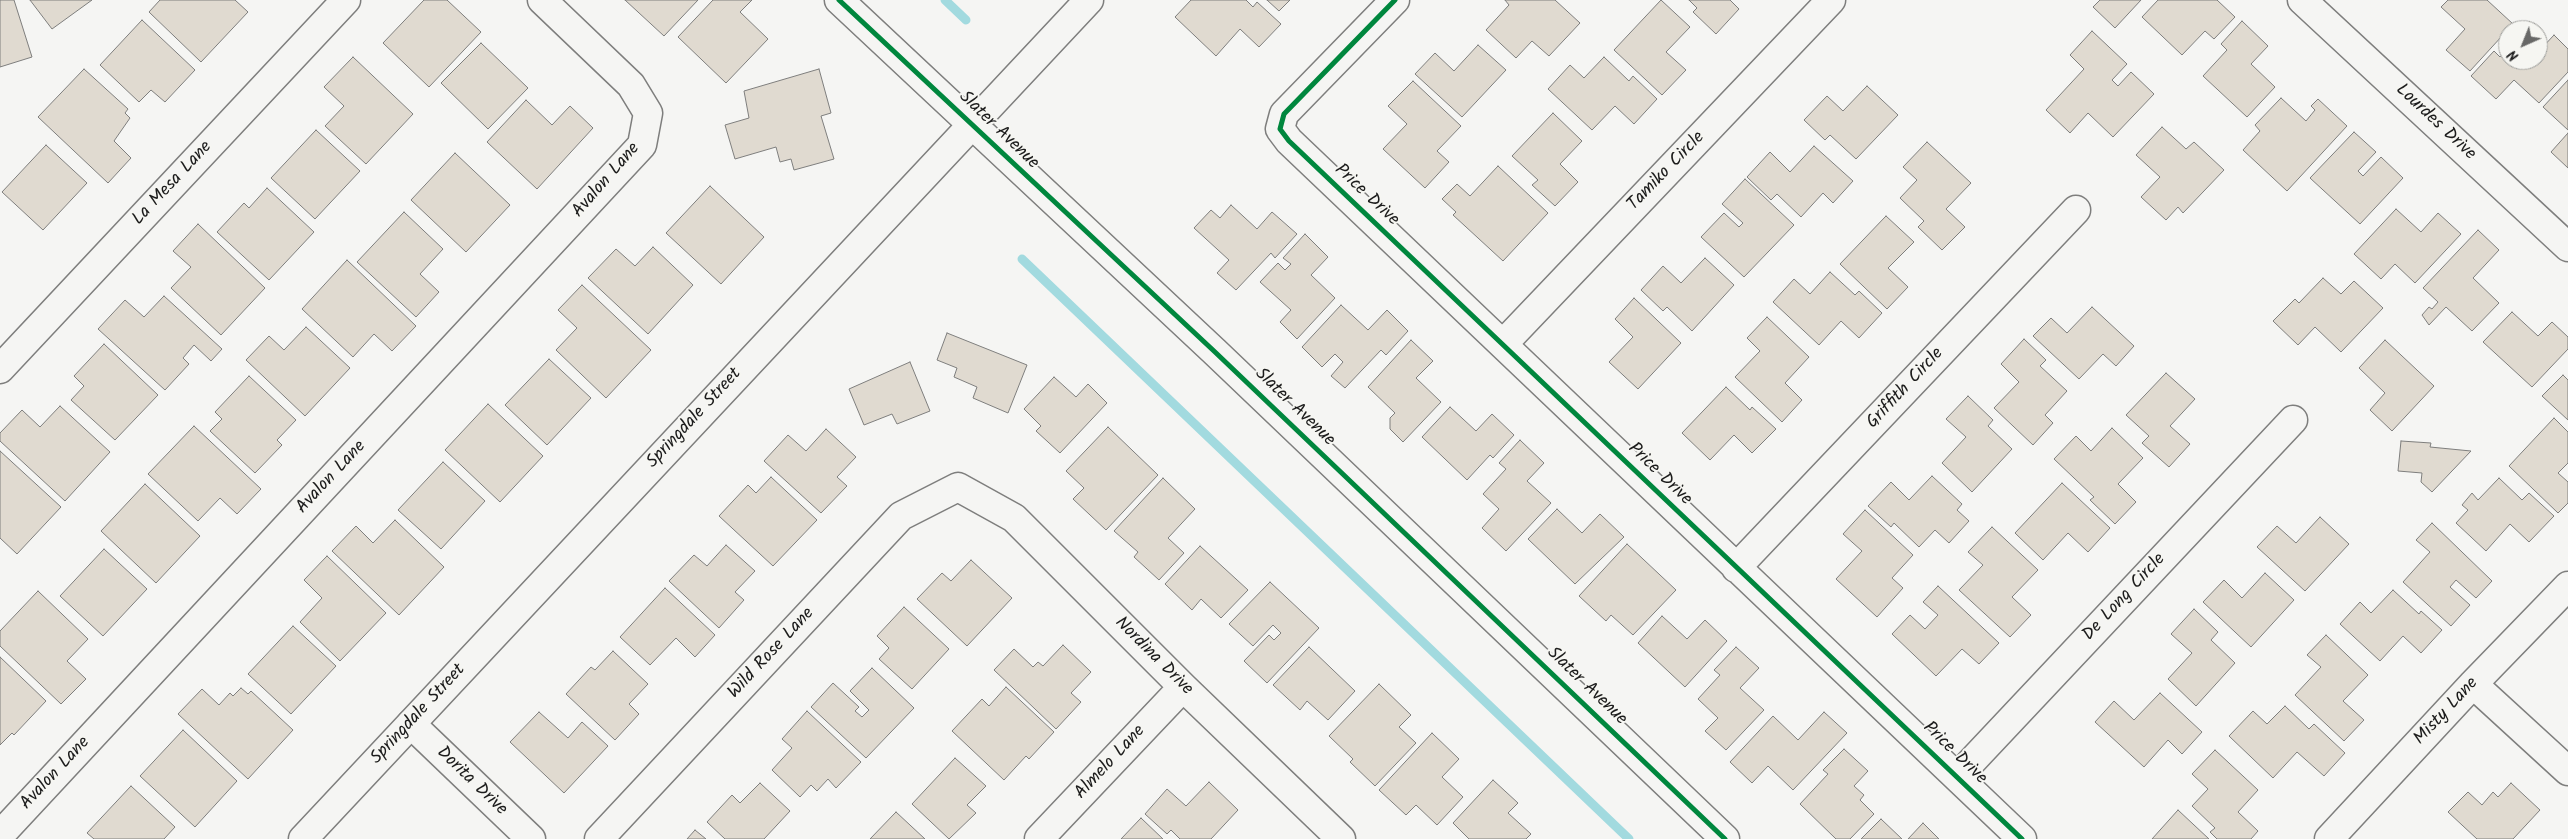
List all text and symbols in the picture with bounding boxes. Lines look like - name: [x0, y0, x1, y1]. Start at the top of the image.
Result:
- north arrow: [2498, 20, 2548, 70]
- text: N: [2502, 44, 2524, 66]
- street label: Lourdes Drive: [2390, 80, 2480, 166]
- street label: Slater Avenue: [953, 87, 1043, 175]
- street label: Tamiko Circle: [1624, 128, 1710, 216]
- street label: La Mesa Lane: [129, 137, 217, 231]
- street label: Avalon Lane: [569, 139, 645, 223]
- street label: Price Drive: [1329, 161, 1403, 231]
- street label: Griffith Circle: [1863, 344, 1949, 434]
- street label: Springdale Street: [643, 364, 747, 474]
- street label: Slater Avenue: [1249, 364, 1339, 452]
- street label: Avalon Lane: [293, 437, 371, 519]
- street label: Price Drive: [1622, 439, 1696, 511]
- street label: De Long Circle: [2079, 550, 2171, 646]
- street label: Wild Rose Lane: [724, 604, 820, 704]
- street label: Nordina Drive: [1109, 613, 1197, 701]
- street label: Slater Avenue: [1541, 643, 1631, 731]
- street label: Springdale Street: [367, 660, 471, 770]
- street label: Misty Lane: [2410, 674, 2484, 750]
- street label: Price Drive: [1917, 718, 1991, 790]
- street label: Almelo Lane: [1071, 721, 1151, 805]
- street label: Avalon Lane: [17, 733, 95, 815]
- street label: Dorita Drive: [431, 743, 511, 821]

